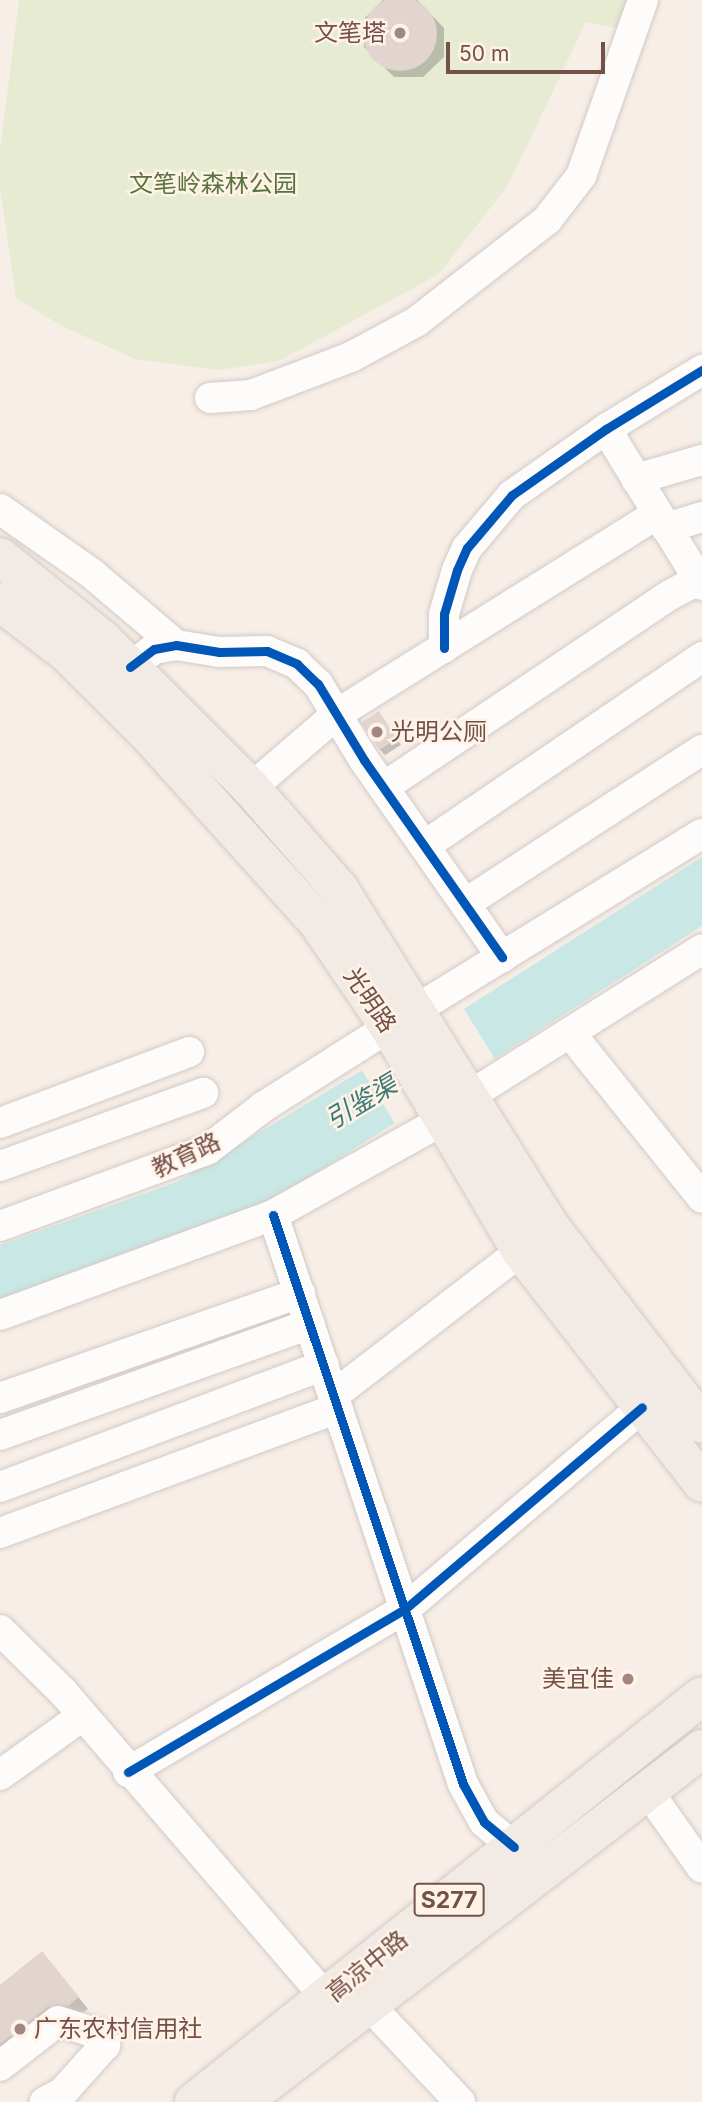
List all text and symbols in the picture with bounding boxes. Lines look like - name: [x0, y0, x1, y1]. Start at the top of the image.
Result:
- place label: 文笔塔: [314, 19, 386, 47]
- marker: 文笔塔: [392, 25, 408, 41]
- scale bar: [450, 28, 609, 72]
- text: 50 m: [459, 41, 509, 66]
- park label: 文笔岭森林公园: [129, 170, 297, 198]
- place label: 光明公厕: [391, 718, 487, 746]
- marker: 光明公厕: [369, 724, 385, 740]
- street label: 光明路: [338, 962, 402, 1038]
- water label: 引鉴渠: [320, 1069, 402, 1135]
- street label: 教育路: [147, 1127, 225, 1183]
- place label: 美宜佳: [542, 1665, 614, 1693]
- marker: 美宜佳: [620, 1671, 636, 1687]
- road number: S277: [412, 1881, 486, 1920]
- street label: 高凉中路: [321, 1925, 413, 2007]
- place label: 广东农村信用社: [34, 2015, 202, 2043]
- marker: 广东农村信用社: [12, 2021, 28, 2037]

